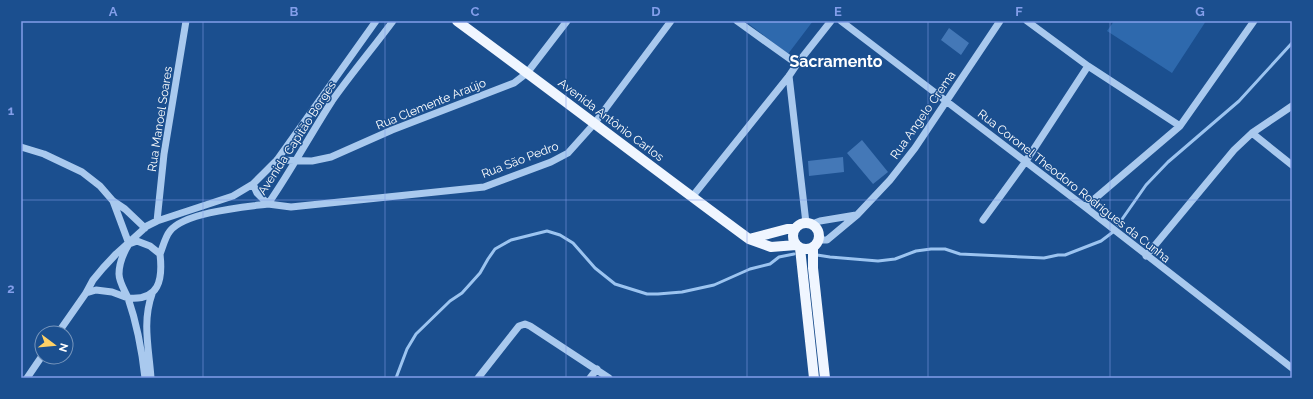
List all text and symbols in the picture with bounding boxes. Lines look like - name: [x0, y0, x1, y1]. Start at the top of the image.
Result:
- text: A: [109, 4, 118, 19]
- text: B: [290, 4, 299, 19]
- text: C: [471, 4, 480, 19]
- text: D: [651, 4, 661, 19]
- text: E: [834, 4, 842, 19]
- text: F: [1015, 4, 1023, 19]
- text: G: [1195, 4, 1205, 19]
- district label: Sacramento: [789, 52, 883, 71]
- street label: Rua Manoel Soares: [145, 65, 175, 173]
- street label: Rua Angelo Crema: [887, 68, 959, 162]
- street label: Rua Clemente Araújo: [374, 76, 488, 132]
- street label: Avenida Antônio Carlos: [556, 76, 667, 164]
- street label: Avenida Capitão Borges: [255, 78, 339, 197]
- text: 1: [8, 103, 15, 118]
- street label: Rua Coronel Theodoro Rodrigues da Cunha: [975, 106, 1173, 266]
- street label: Rua São Pedro: [479, 139, 561, 181]
- text: 2: [7, 281, 15, 296]
- north arrow: [34, 325, 74, 365]
- text: N: [56, 342, 71, 353]

